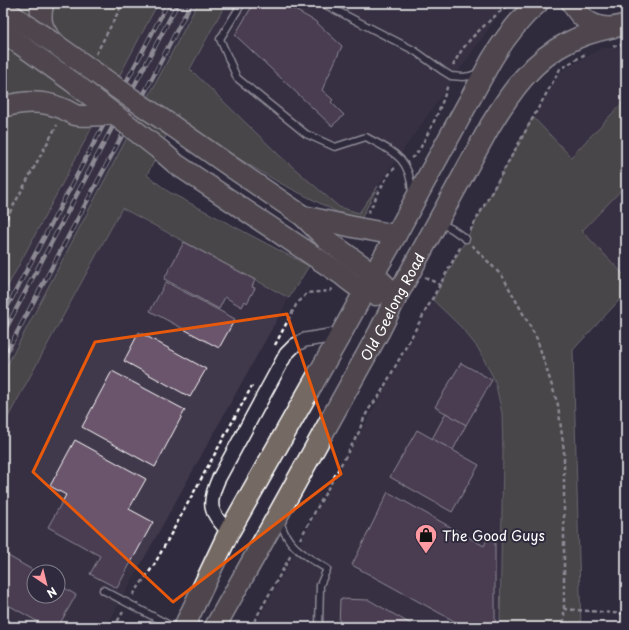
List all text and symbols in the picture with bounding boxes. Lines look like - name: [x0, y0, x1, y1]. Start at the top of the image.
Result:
- street label: Old Geelong Road: [355, 249, 429, 364]
- shop icon: The Good Guys: [413, 522, 439, 555]
- place label: The Good Guys: [442, 525, 545, 546]
- north arrow: [26, 564, 66, 604]
- text: N: [43, 583, 60, 602]

